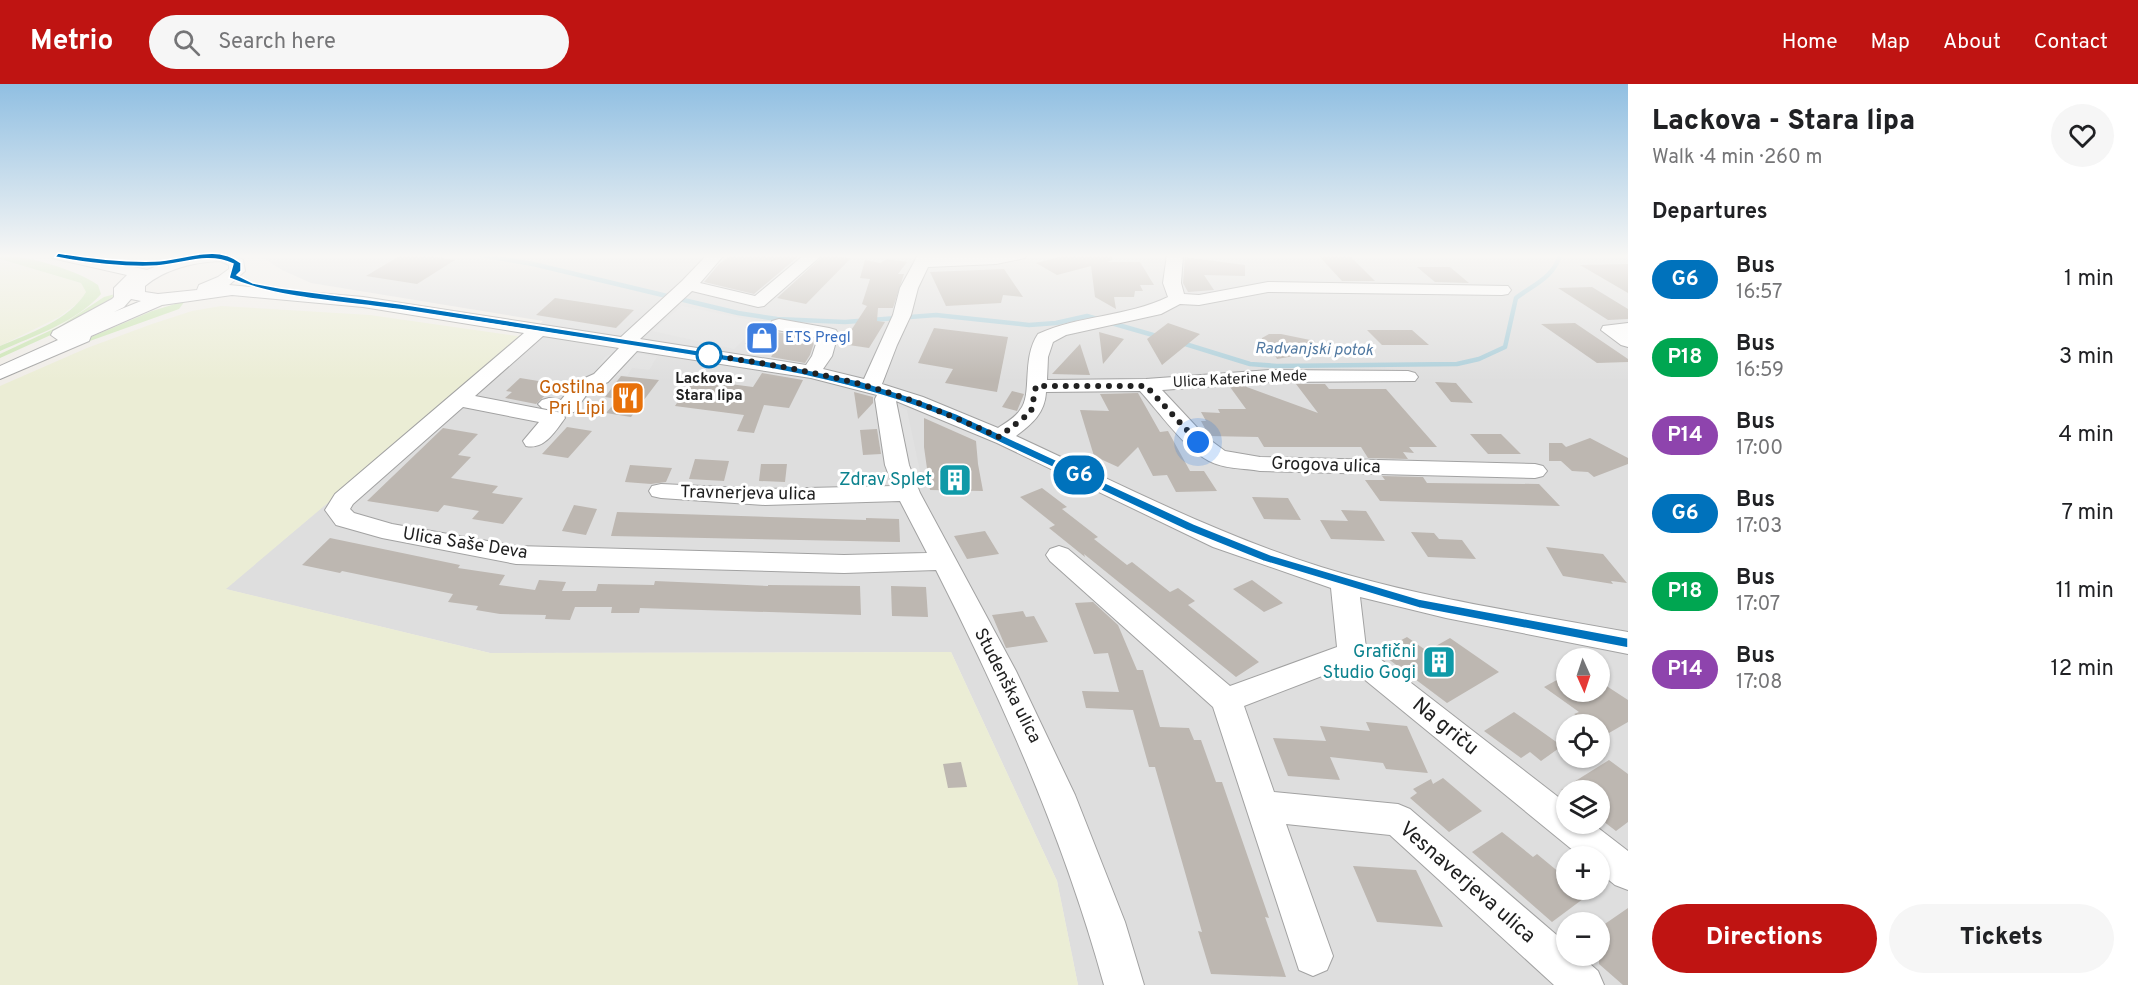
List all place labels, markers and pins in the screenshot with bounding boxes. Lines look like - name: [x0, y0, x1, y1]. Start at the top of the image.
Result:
- shop icon: ETS Pregl: [744, 320, 780, 356]
- place label: ETS Pregl: [785, 329, 851, 348]
- marker: Lackova - Stara lipa: [696, 342, 722, 368]
- place label: Lackova - Stara lipa: [675, 370, 743, 406]
- place label: Gostilna Pri Lipi: [539, 377, 605, 421]
- restaurant icon: Gostilna Pri Lipi: [610, 380, 646, 416]
- building icon: Zdrav Splet: [937, 462, 973, 498]
- place label: Zdrav Splet: [839, 469, 932, 492]
- place label: Grafični Studio Gogi: [1323, 641, 1416, 685]
- building icon: Grafični Studio Gogi: [1421, 644, 1457, 680]

